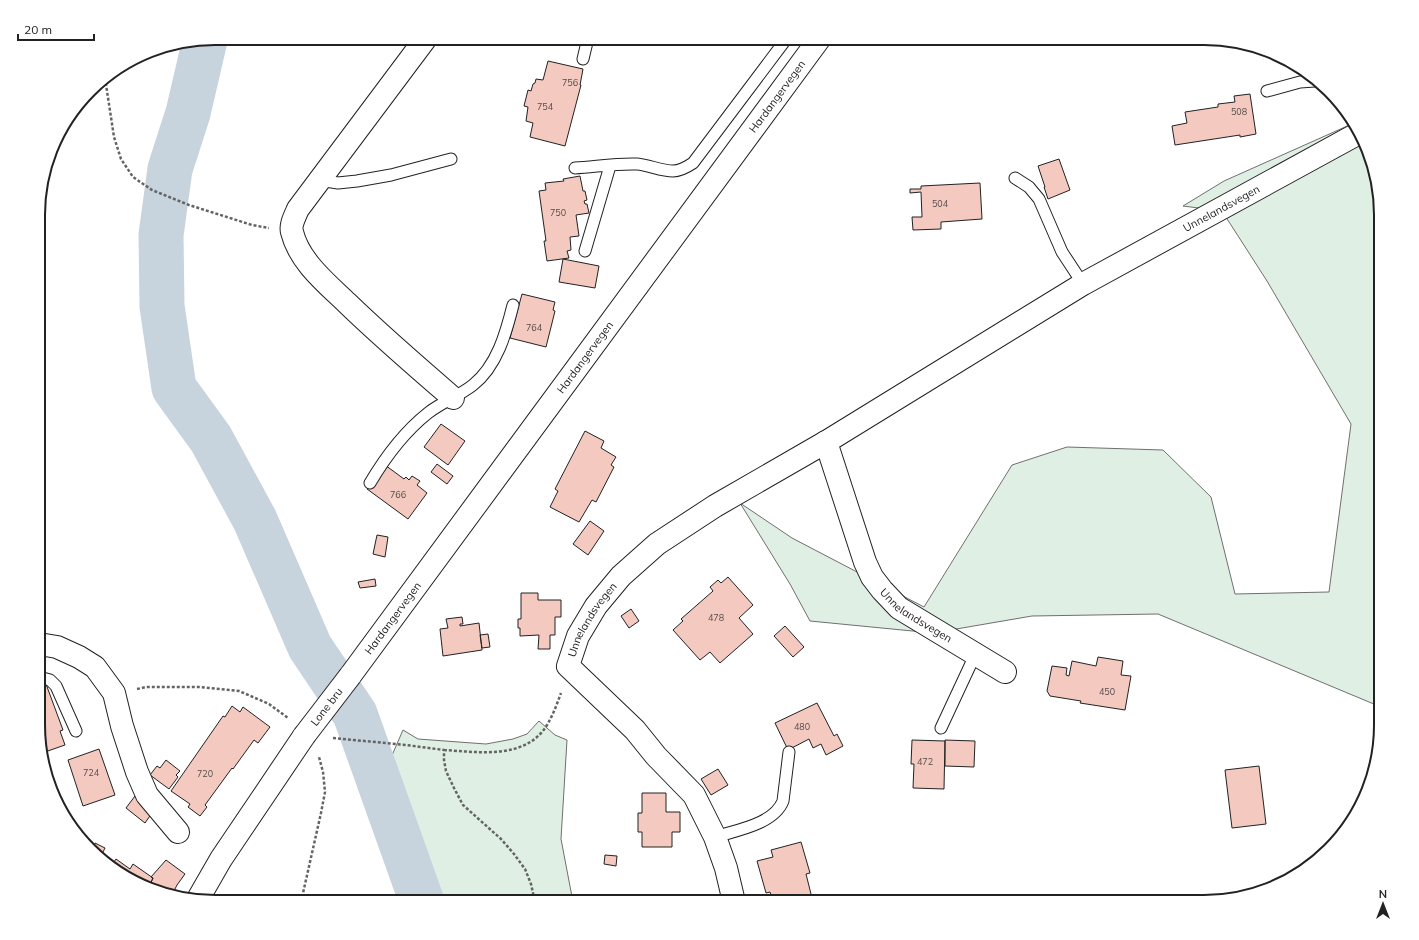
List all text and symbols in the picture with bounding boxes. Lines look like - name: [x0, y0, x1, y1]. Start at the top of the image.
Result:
- scale bar: [18, 16, 94, 42]
- text: 20 m: [24, 22, 52, 37]
- street label: Hardangervegen: [746, 57, 808, 135]
- house number: 756: [562, 77, 578, 88]
- house number: 754: [537, 101, 554, 112]
- house number: 508: [1231, 106, 1247, 117]
- street label: Unnelandsvegen: [1181, 182, 1262, 235]
- house number: 504: [932, 198, 949, 209]
- house number: 750: [550, 207, 566, 218]
- street label: Hardangervegen: [554, 318, 616, 396]
- house number: 764: [526, 322, 543, 333]
- house number: 766: [390, 489, 406, 500]
- street label: Hardangervegen: [361, 579, 424, 657]
- street label: Unnelandsvegen: [565, 579, 620, 659]
- street label: Unnelandsvegen: [877, 585, 955, 645]
- house number: 478: [708, 612, 724, 623]
- street label: Lone bru: [307, 685, 346, 729]
- house number: 450: [1099, 686, 1115, 697]
- house number: 480: [794, 721, 810, 732]
- house number: 472: [917, 756, 933, 767]
- house number: 724: [83, 767, 100, 778]
- house number: 720: [197, 768, 213, 779]
- north arrow: [1363, 884, 1403, 924]
- text: N: [1379, 887, 1387, 901]

